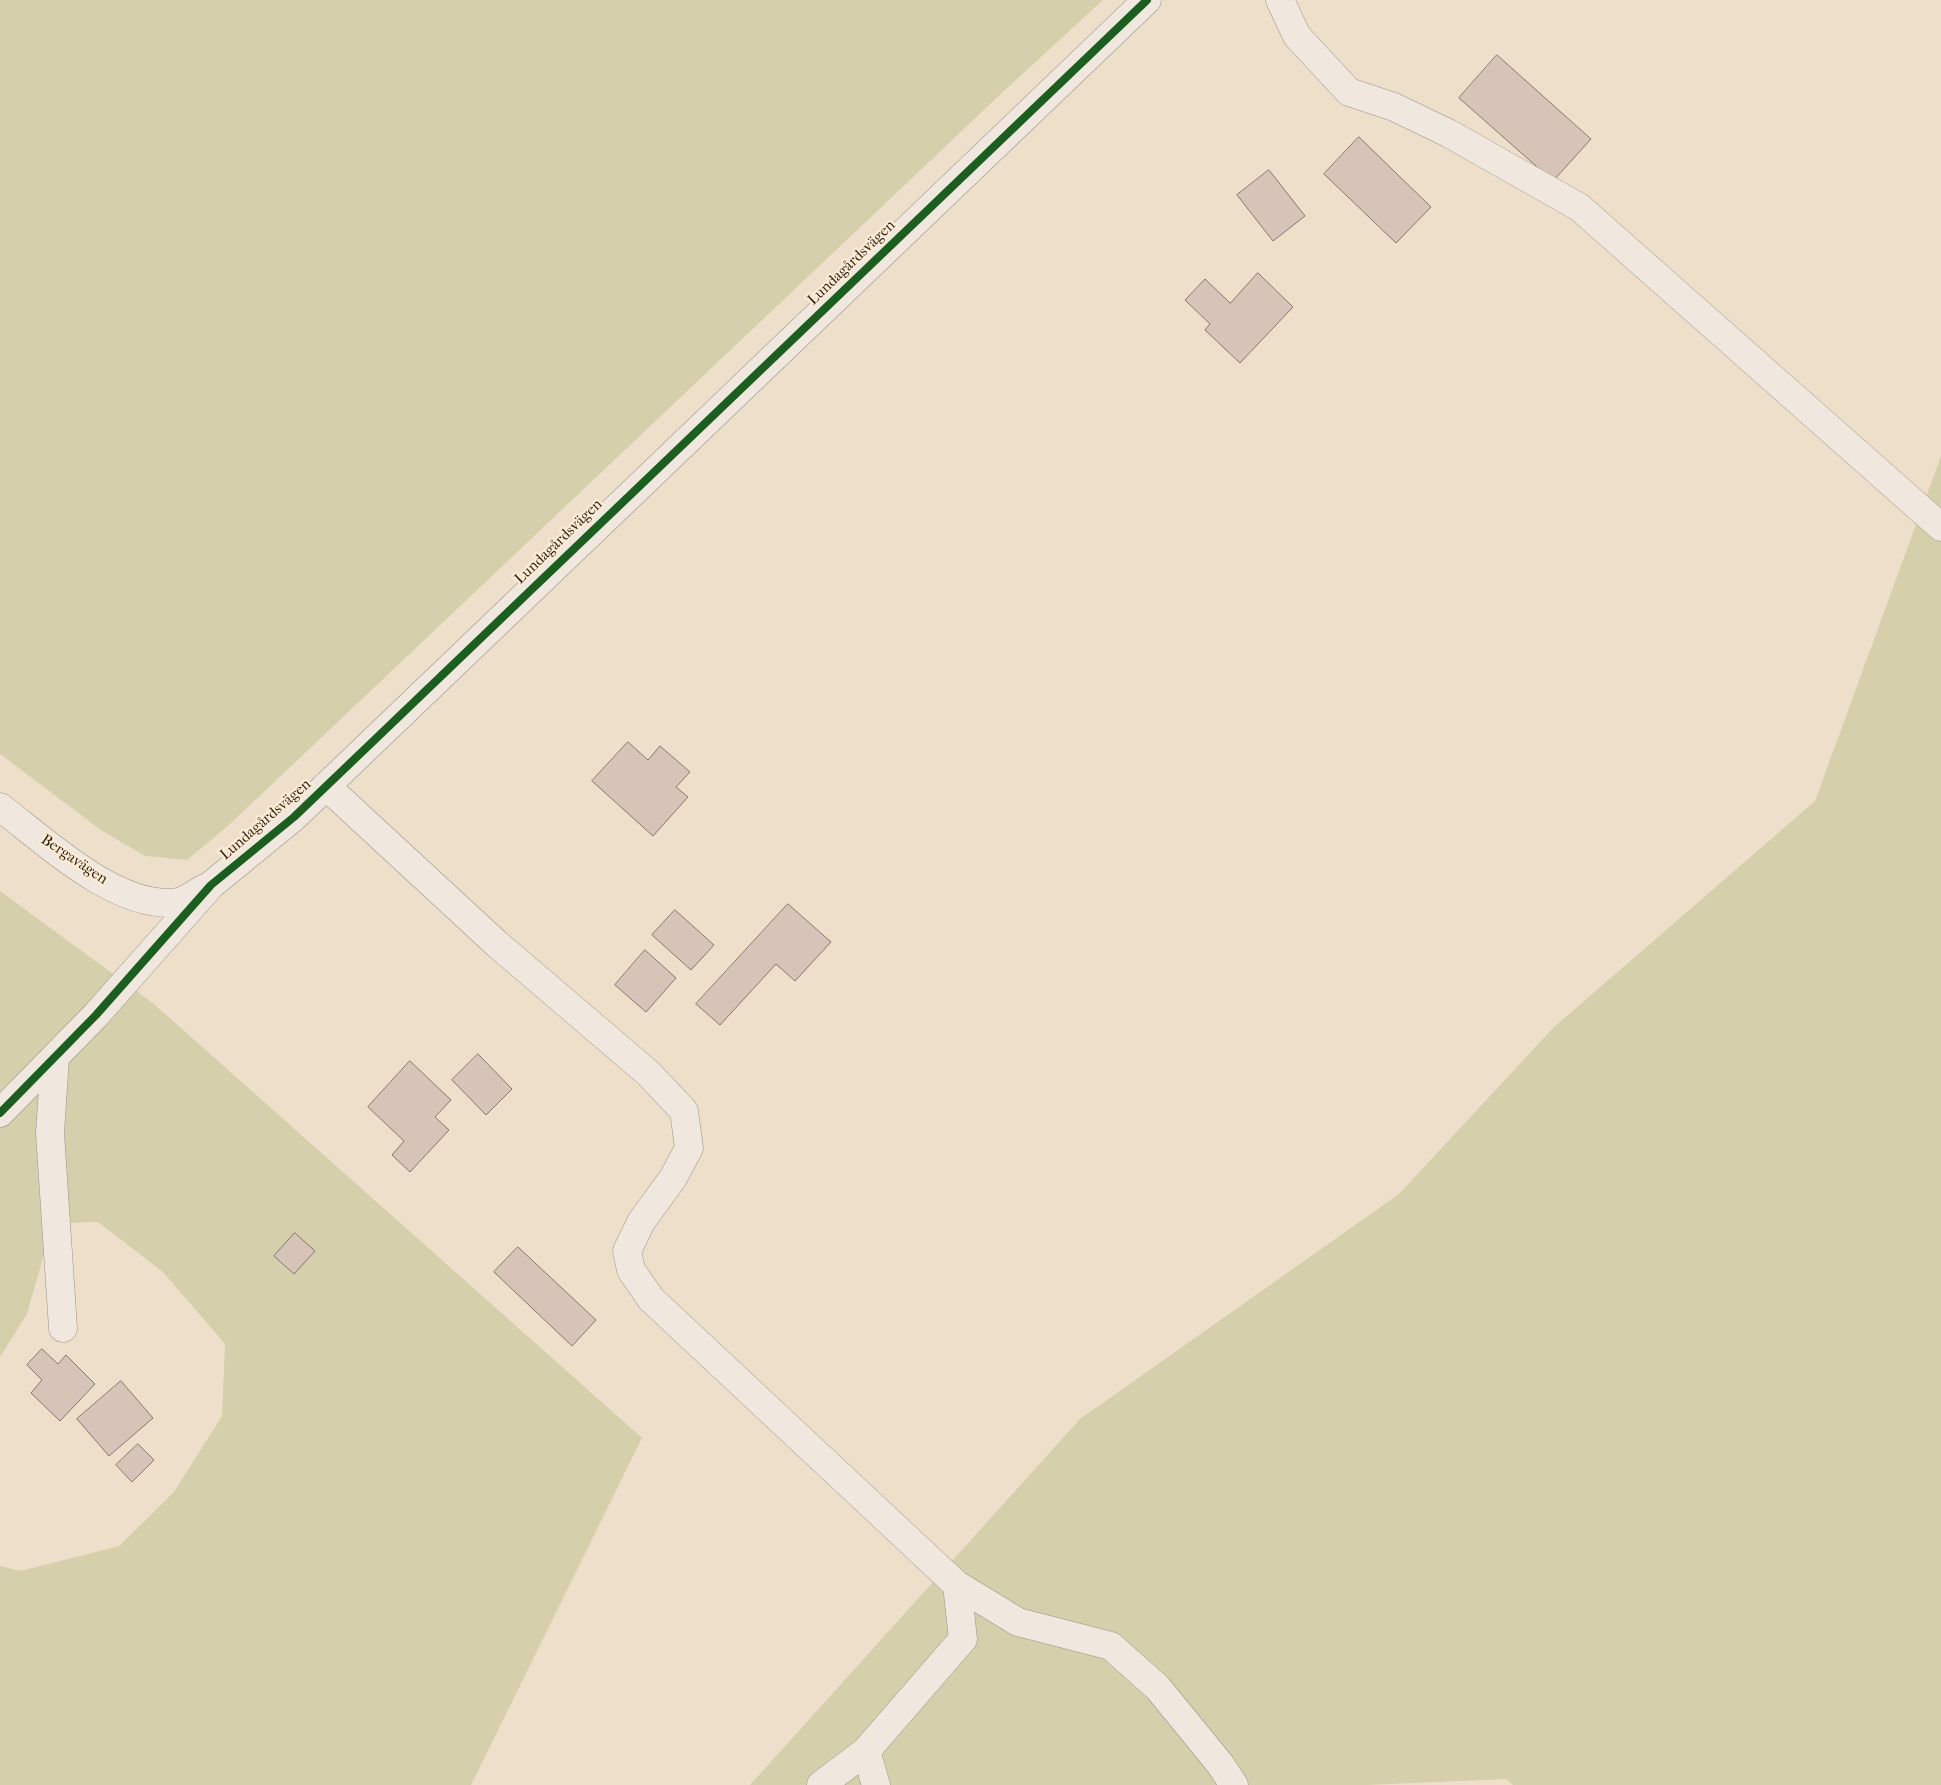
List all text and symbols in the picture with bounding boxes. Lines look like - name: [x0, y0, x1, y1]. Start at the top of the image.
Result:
- street label: Lundagårdsvägen: [805, 217, 899, 309]
- street label: Lundagårdsvägen: [512, 496, 606, 588]
- street label: Lundagårdsvägen: [217, 776, 315, 864]
- street label: Bergavägen: [37, 831, 111, 889]

